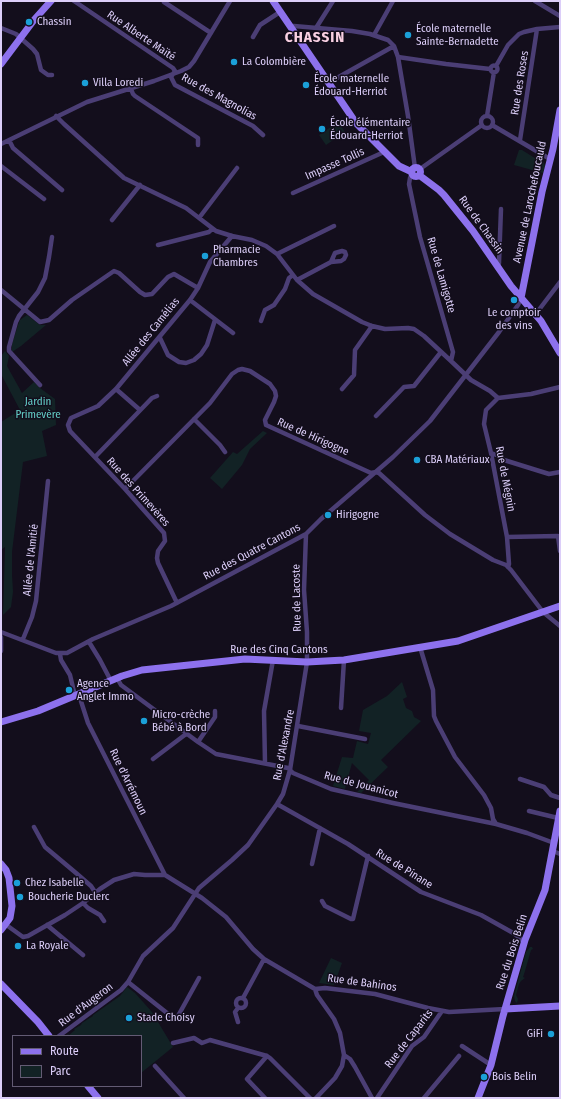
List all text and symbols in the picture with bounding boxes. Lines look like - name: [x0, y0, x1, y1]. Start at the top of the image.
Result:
- street label: Rue Alberte Maïté: [104, 8, 178, 64]
- place label: Chassin: [37, 15, 71, 29]
- marker: Chassin: [24, 17, 34, 27]
- place label: École maternelle Sainte-Bernadette: [416, 22, 499, 48]
- district label: CHASSIN: [285, 29, 345, 47]
- marker: École maternelle Sainte-Bernadette: [403, 30, 413, 40]
- street label: Rue des Roses: [508, 50, 532, 116]
- place label: La Colombière: [242, 55, 306, 69]
- marker: La Colombière: [229, 57, 239, 67]
- street label: Rue des Magnolias: [179, 71, 259, 123]
- place label: École maternelle Édouard-Herriot: [314, 72, 389, 98]
- place label: Villa Loredi: [93, 76, 143, 90]
- marker: Villa Loredi: [80, 78, 90, 88]
- marker: École maternelle Édouard-Herriot: [301, 80, 311, 90]
- place label: École élémentaire Édouard-Herriot: [330, 116, 410, 142]
- marker: École élémentaire Édouard-Herriot: [317, 124, 327, 134]
- street label: Avenue de Larochefoucauld: [511, 140, 549, 264]
- street label: Impasse Tollis: [303, 145, 367, 183]
- street label: Rue de Chassin: [456, 194, 506, 256]
- street label: Rue de Lamigotte: [424, 236, 458, 314]
- place label: Pharmacie Chambres: [213, 243, 260, 269]
- marker: Pharmacie Chambres: [200, 251, 210, 261]
- street label: Allée des Camélias: [119, 295, 183, 369]
- marker: Le comptoir des vins: [509, 295, 519, 305]
- place label: Le comptoir des vins: [487, 306, 541, 332]
- park label: Jardin Primevère: [15, 395, 61, 421]
- street label: Rue de Hirigogne: [275, 415, 351, 459]
- street label: Rue de Mégnin: [492, 445, 518, 513]
- place label: CBA Matériaux: [425, 453, 490, 467]
- street label: Rue des Primevères: [104, 455, 172, 529]
- marker: CBA Matériaux: [412, 455, 422, 465]
- place label: Hirigogne: [336, 508, 379, 522]
- marker: Hirigogne: [323, 510, 333, 520]
- street label: Rue des Quatre Cantons: [201, 521, 303, 583]
- street label: Allée de l'Amitié: [21, 523, 41, 597]
- street label: Rue de Lacoste: [290, 564, 304, 632]
- street label: Rue des Cinq Cantons: [230, 643, 328, 657]
- place label: Agence Anglet Immo: [77, 677, 134, 703]
- marker: Agence Anglet Immo: [64, 685, 74, 695]
- place label: Micro-crèche Bébé à Bord: [152, 708, 210, 734]
- street label: Rue d'Alexandre: [271, 708, 297, 782]
- marker: Micro-crèche Bébé à Bord: [139, 716, 149, 726]
- street label: Rue d'Arrémoun: [106, 747, 150, 817]
- street label: Rue de Jouanicot: [323, 769, 399, 801]
- street label: Rue de Pinane: [373, 846, 435, 892]
- place label: Chez Isabelle: [25, 876, 84, 890]
- marker: Chez Isabelle: [12, 878, 22, 888]
- place label: Boucherie Duclerc: [28, 890, 109, 904]
- marker: Boucherie Duclerc: [15, 892, 25, 902]
- street label: Rue du Bois Belin: [494, 912, 530, 992]
- place label: La Royale: [26, 939, 69, 953]
- marker: La Royale: [13, 941, 23, 951]
- street label: Rue de Bahinos: [326, 972, 398, 994]
- street label: Rue d'Augeron: [56, 980, 116, 1030]
- street label: Rue de Caparits: [382, 1007, 436, 1071]
- place label: Stade Choisy: [137, 1011, 195, 1025]
- marker: Stade Choisy: [124, 1013, 134, 1023]
- place label: GiFi: [527, 1027, 543, 1041]
- marker: GiFi: [546, 1029, 556, 1039]
- legend: [12, 1035, 142, 1087]
- text: Route: [50, 1044, 79, 1058]
- text: Parc: [50, 1064, 71, 1078]
- place label: Bois Belin: [492, 1070, 537, 1084]
- marker: Bois Belin: [479, 1072, 489, 1082]

